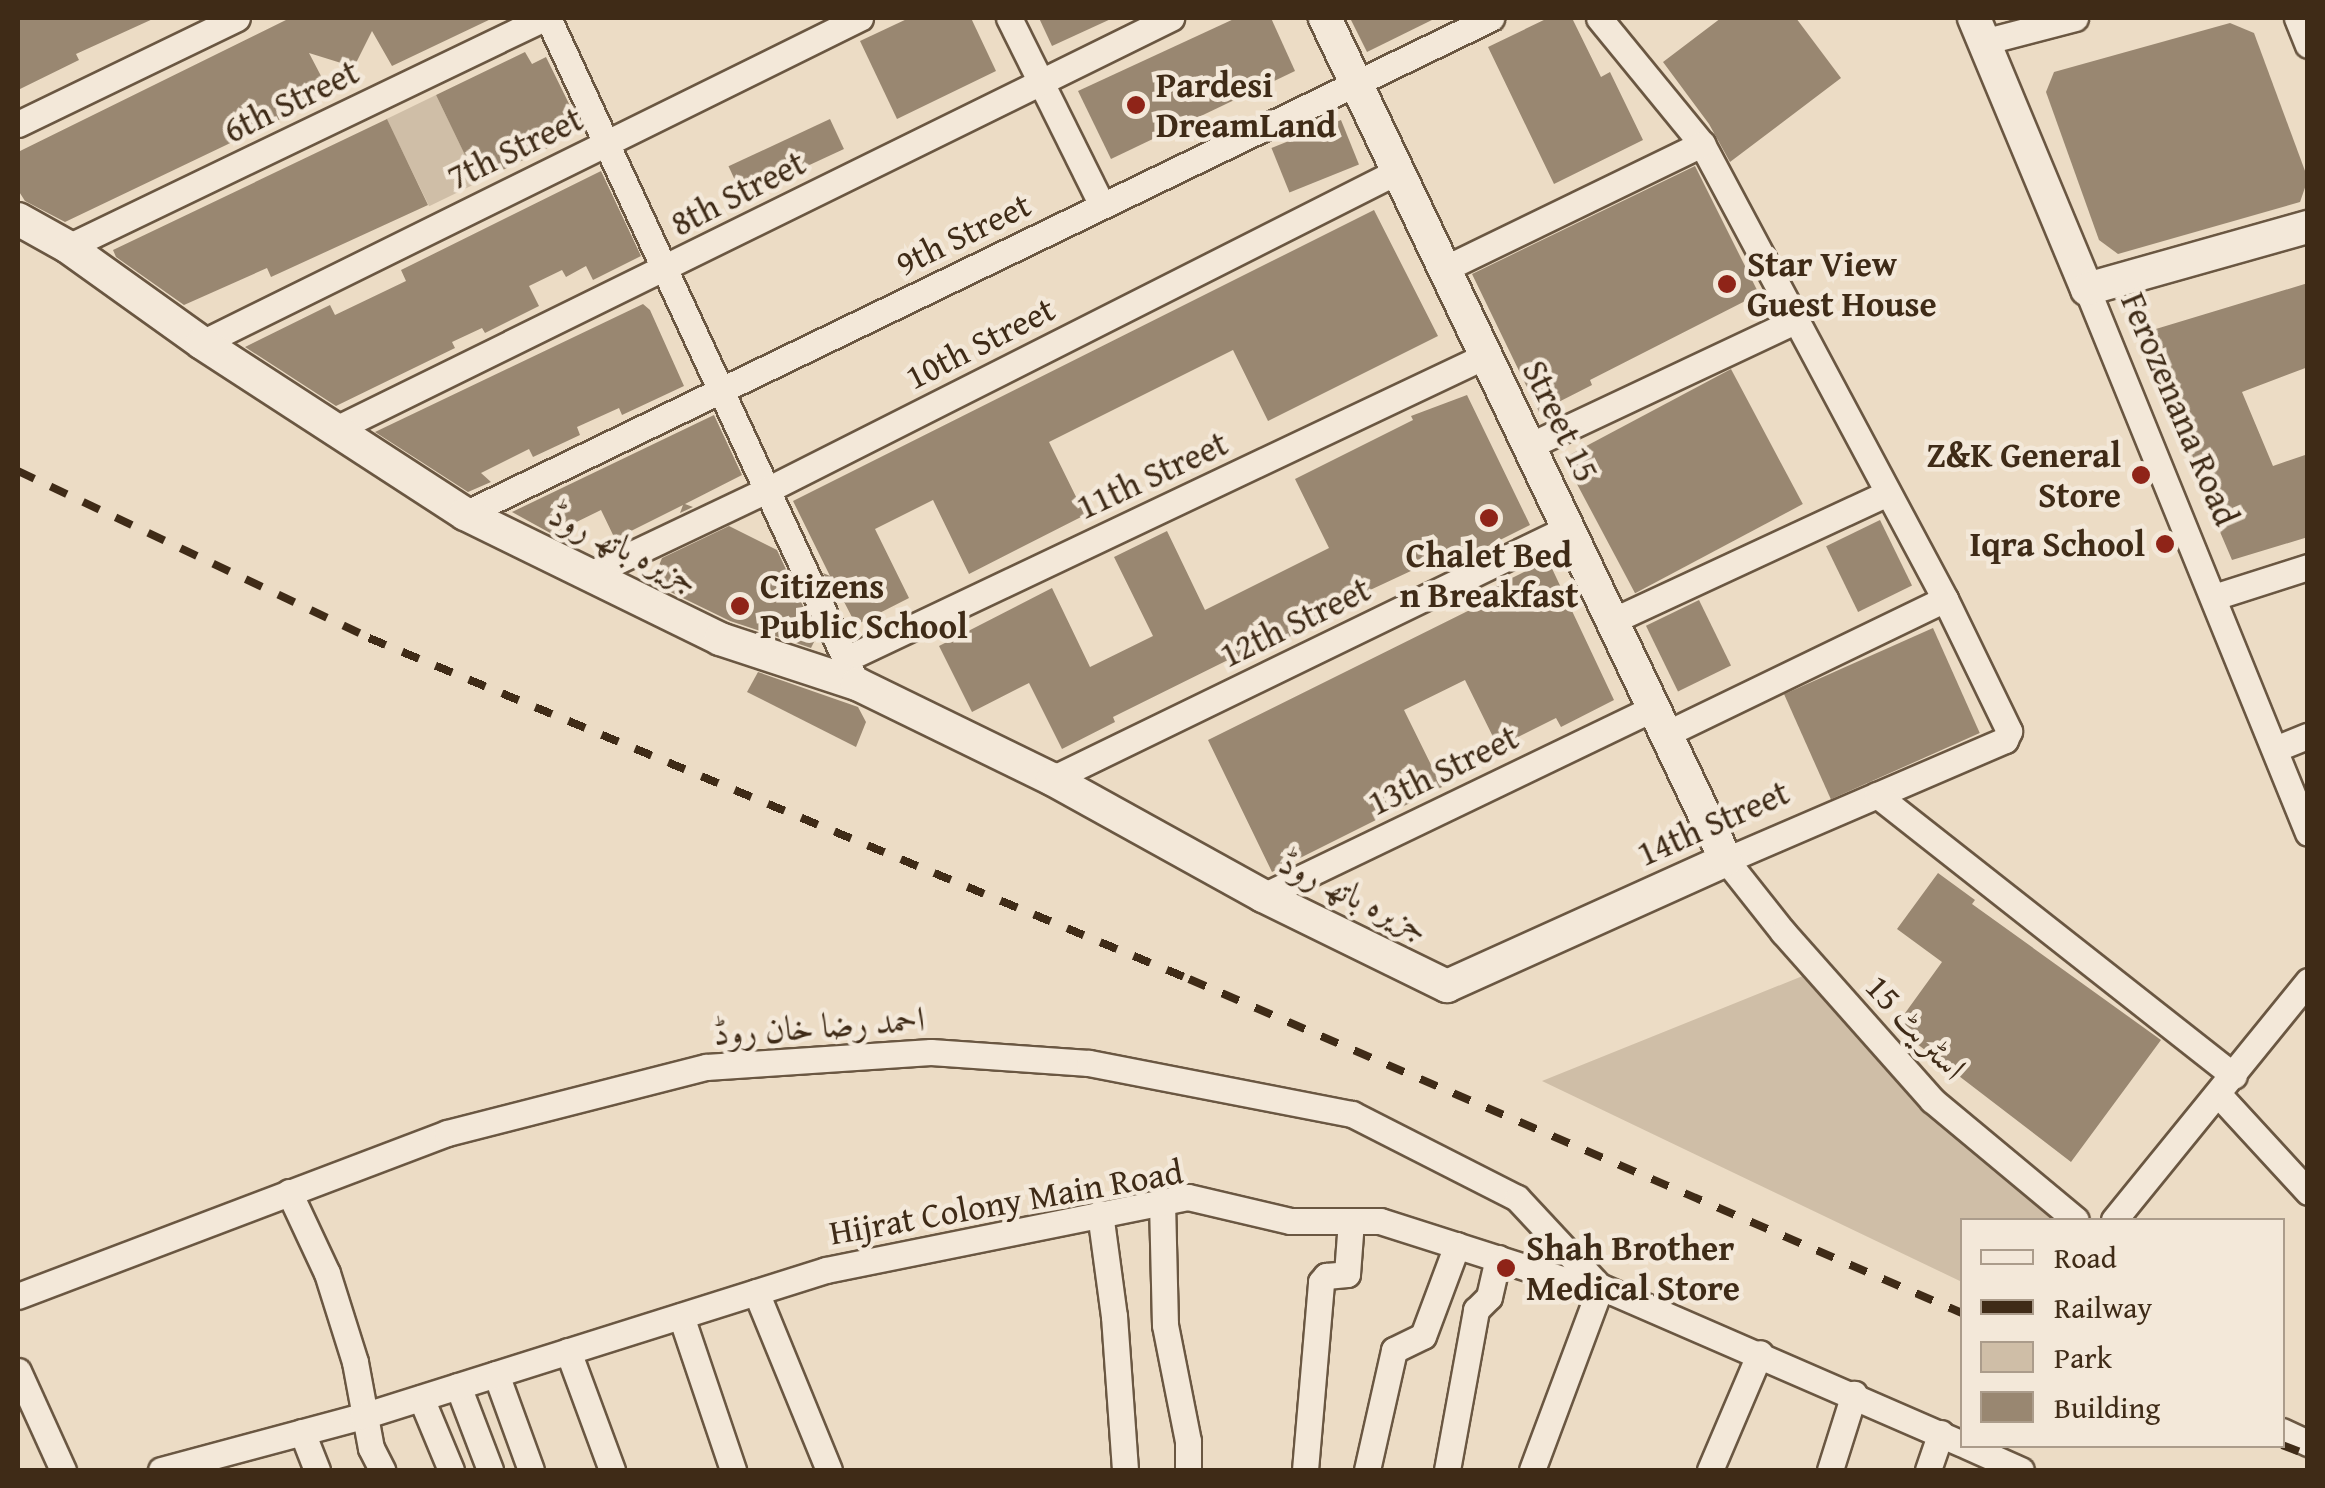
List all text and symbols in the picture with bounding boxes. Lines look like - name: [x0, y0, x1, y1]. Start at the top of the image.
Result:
- street label: 6th Street: [217, 50, 365, 152]
- place label: Pardesi DreamLand: [1156, 64, 1336, 146]
- marker: Pardesi DreamLand: [1125, 94, 1147, 116]
- street label: 7th Street: [441, 97, 589, 199]
- street label: 8th Street: [664, 141, 812, 245]
- street label: 9th Street: [889, 183, 1037, 285]
- place label: Star View Guest House: [1747, 243, 1937, 325]
- marker: Star View Guest House: [1716, 273, 1738, 295]
- street label: Ferozenana Road: [2112, 286, 2248, 532]
- street label: 10th Street: [898, 288, 1062, 398]
- street label: Street 15: [1514, 353, 1608, 489]
- street label: 11th Street: [1070, 422, 1234, 528]
- place label: Z&K General Store: [1926, 434, 2121, 516]
- marker: Z&K General Store: [2130, 464, 2152, 486]
- street label: جزیرہ باتھ روڈ: [542, 493, 706, 601]
- marker: Chalet Bed n Breakfast: [1478, 507, 1500, 529]
- place label: Iqra School: [1969, 523, 2145, 565]
- marker: Iqra School: [2154, 533, 2176, 555]
- place label: Chalet Bed n Breakfast: [1399, 534, 1579, 616]
- place label: Citizens Public School: [760, 565, 968, 647]
- street label: 12th Street: [1213, 568, 1377, 676]
- marker: Citizens Public School: [729, 595, 751, 617]
- street label: 13th Street: [1361, 716, 1525, 824]
- street label: 14th Street: [1630, 771, 1796, 875]
- street label: جزیرہ باتھ روڈ: [1272, 841, 1436, 949]
- street label: اسٹریٹ 15: [1857, 966, 1975, 1088]
- street label: احمد رضا خان روڈ: [712, 998, 926, 1054]
- street label: Hijrat Colony Main Road: [826, 1150, 1186, 1254]
- legend: [1960, 1218, 2285, 1448]
- place label: Shah Brother Medical Store: [1526, 1227, 1740, 1309]
- text: Road: [2054, 1235, 2117, 1279]
- marker: Shah Brother Medical Store: [1495, 1257, 1517, 1279]
- text: Railway: [2054, 1285, 2152, 1329]
- text: Park: [2054, 1335, 2112, 1379]
- text: Building: [2054, 1385, 2160, 1429]

